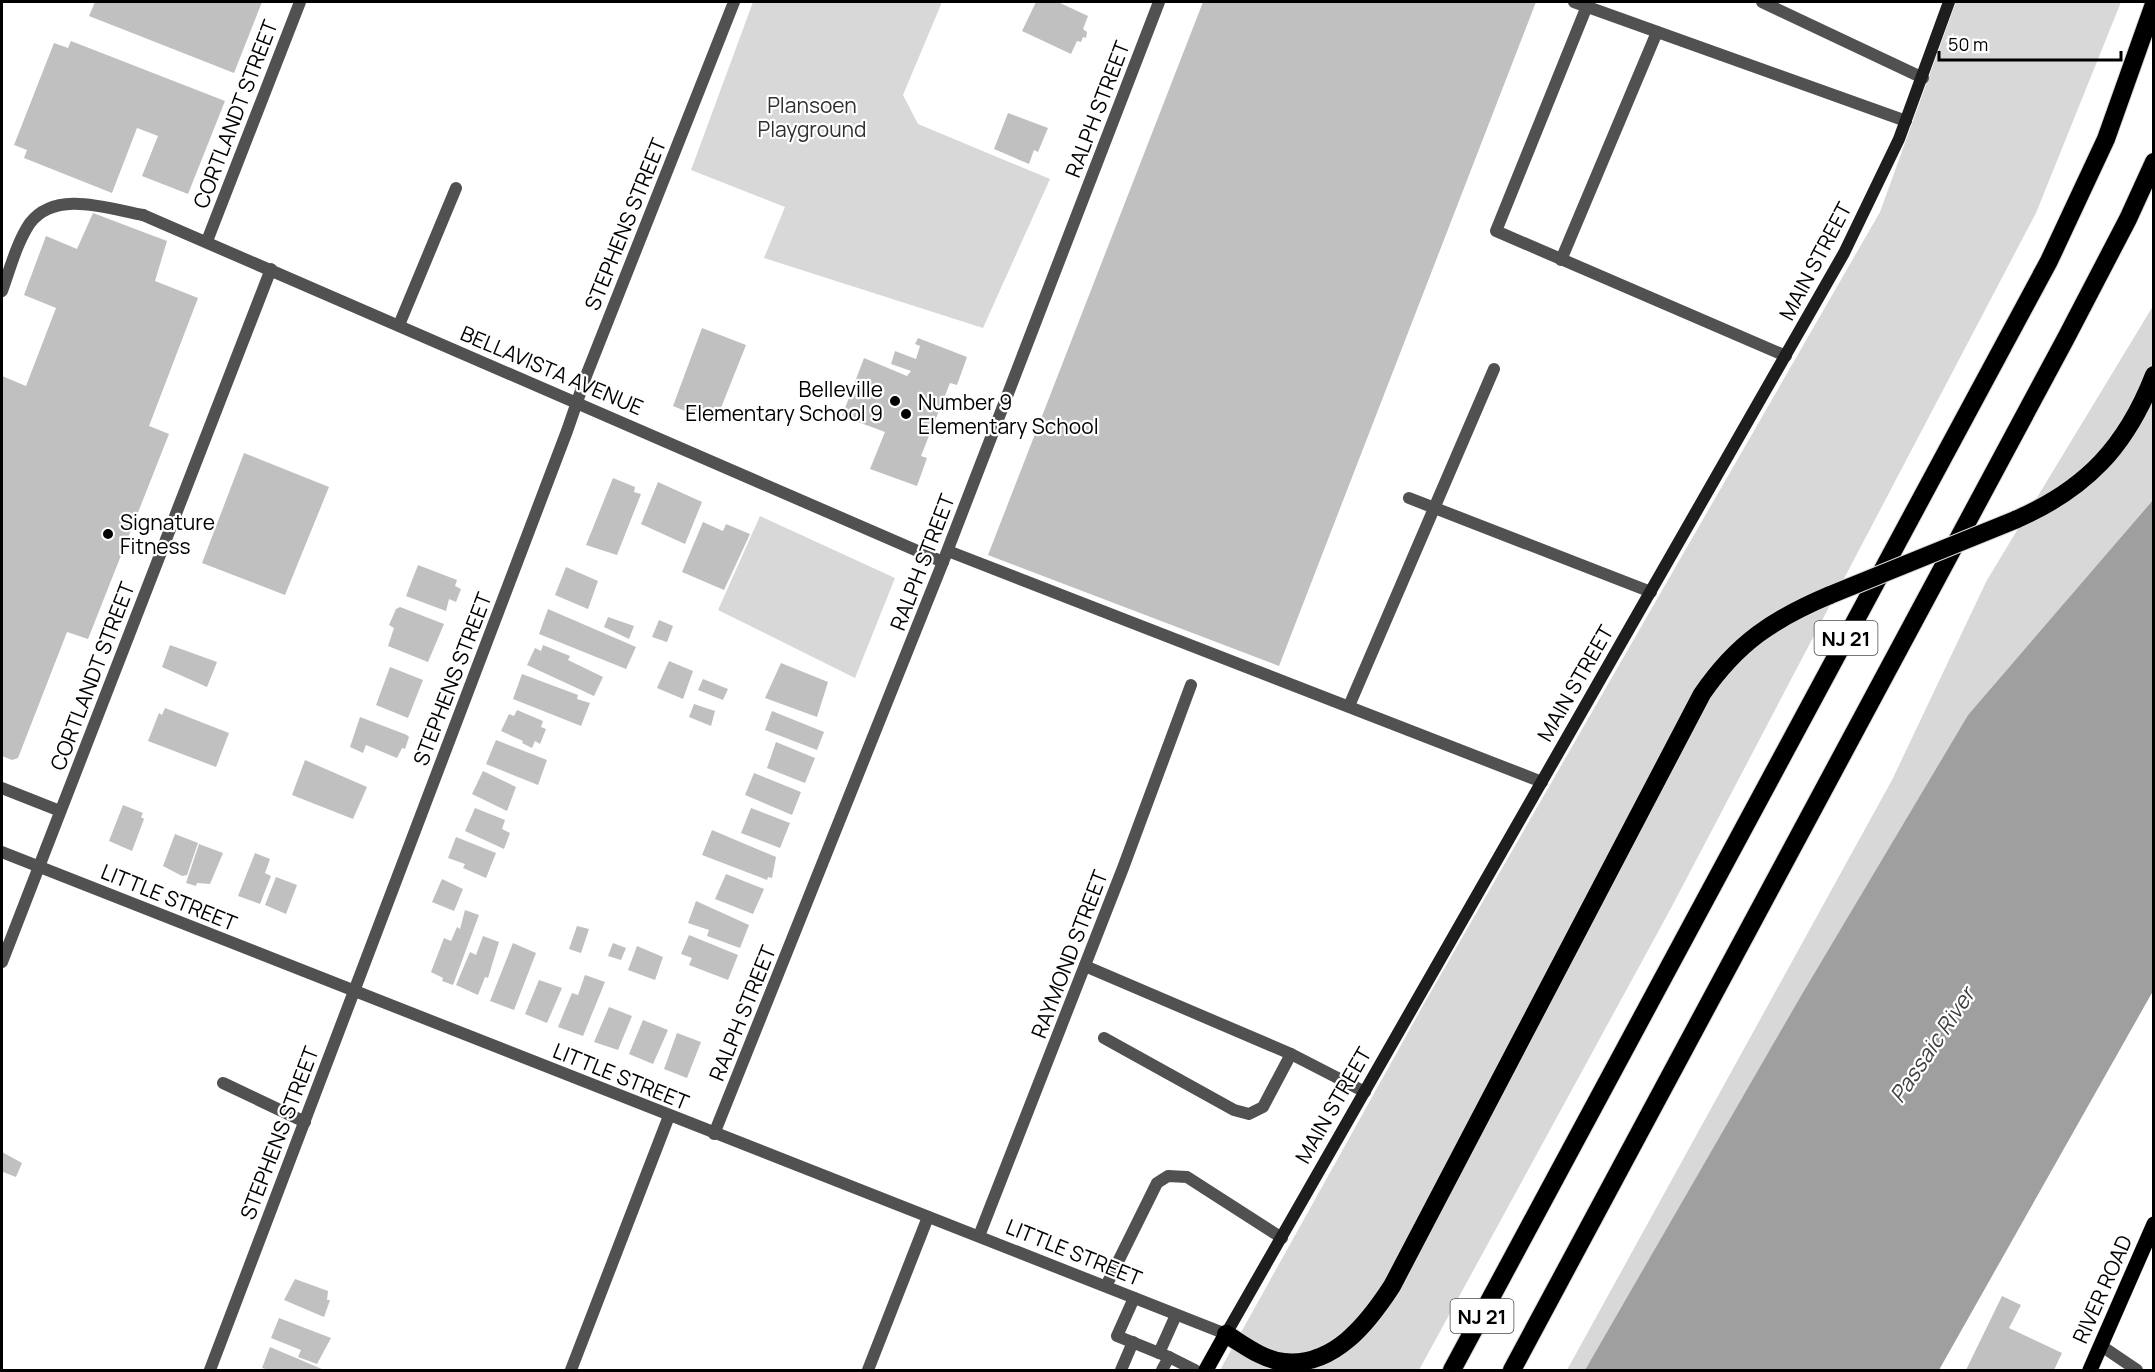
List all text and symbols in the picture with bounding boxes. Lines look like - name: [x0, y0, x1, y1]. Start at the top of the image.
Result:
- street label: CORTLANDT STREET: [186, 15, 284, 212]
- scale bar: [1939, 24, 2120, 62]
- text: 50 m: [1948, 32, 1988, 56]
- street label: RALPH STREET: [1058, 36, 1136, 181]
- park label: Plansoen Playground: [758, 91, 866, 143]
- street label: STEPHENS STREET: [578, 133, 672, 314]
- street label: MAIN STREET: [1772, 197, 1858, 325]
- street label: BELLAVISTA AVENUE: [456, 319, 648, 421]
- place label: Belleville Elementary School 9: [685, 375, 883, 427]
- place label: Number 9 Elementary School: [918, 388, 1099, 440]
- marker: Belleville Elementary School 9: [888, 394, 902, 408]
- marker: Number 9 Elementary School: [899, 407, 913, 421]
- street label: RALPH STREET: [883, 489, 961, 634]
- place label: Signature Fitness: [120, 508, 215, 560]
- marker: Signature Fitness: [101, 527, 115, 541]
- street label: CORTLANDT STREET: [43, 577, 141, 774]
- street label: STEPHENS STREET: [406, 588, 498, 770]
- street label: MAIN STREET: [1530, 619, 1620, 746]
- road number: NJ 21: [1814, 621, 1878, 655]
- street label: LITTLE STREET: [97, 857, 241, 937]
- street label: RAYMOND STREET: [1024, 866, 1114, 1042]
- street label: RALPH STREET: [702, 941, 782, 1085]
- water label: Passaic River: [1882, 979, 1983, 1108]
- street label: LITTLE STREET: [549, 1036, 693, 1116]
- street label: MAIN STREET: [1288, 1041, 1378, 1168]
- street label: STEPHENS STREET: [233, 1042, 325, 1224]
- street label: LITTLE STREET: [1002, 1212, 1146, 1292]
- street label: RIVER ROAD: [2066, 1230, 2138, 1348]
- road number: NJ 21: [1450, 1299, 1514, 1333]

